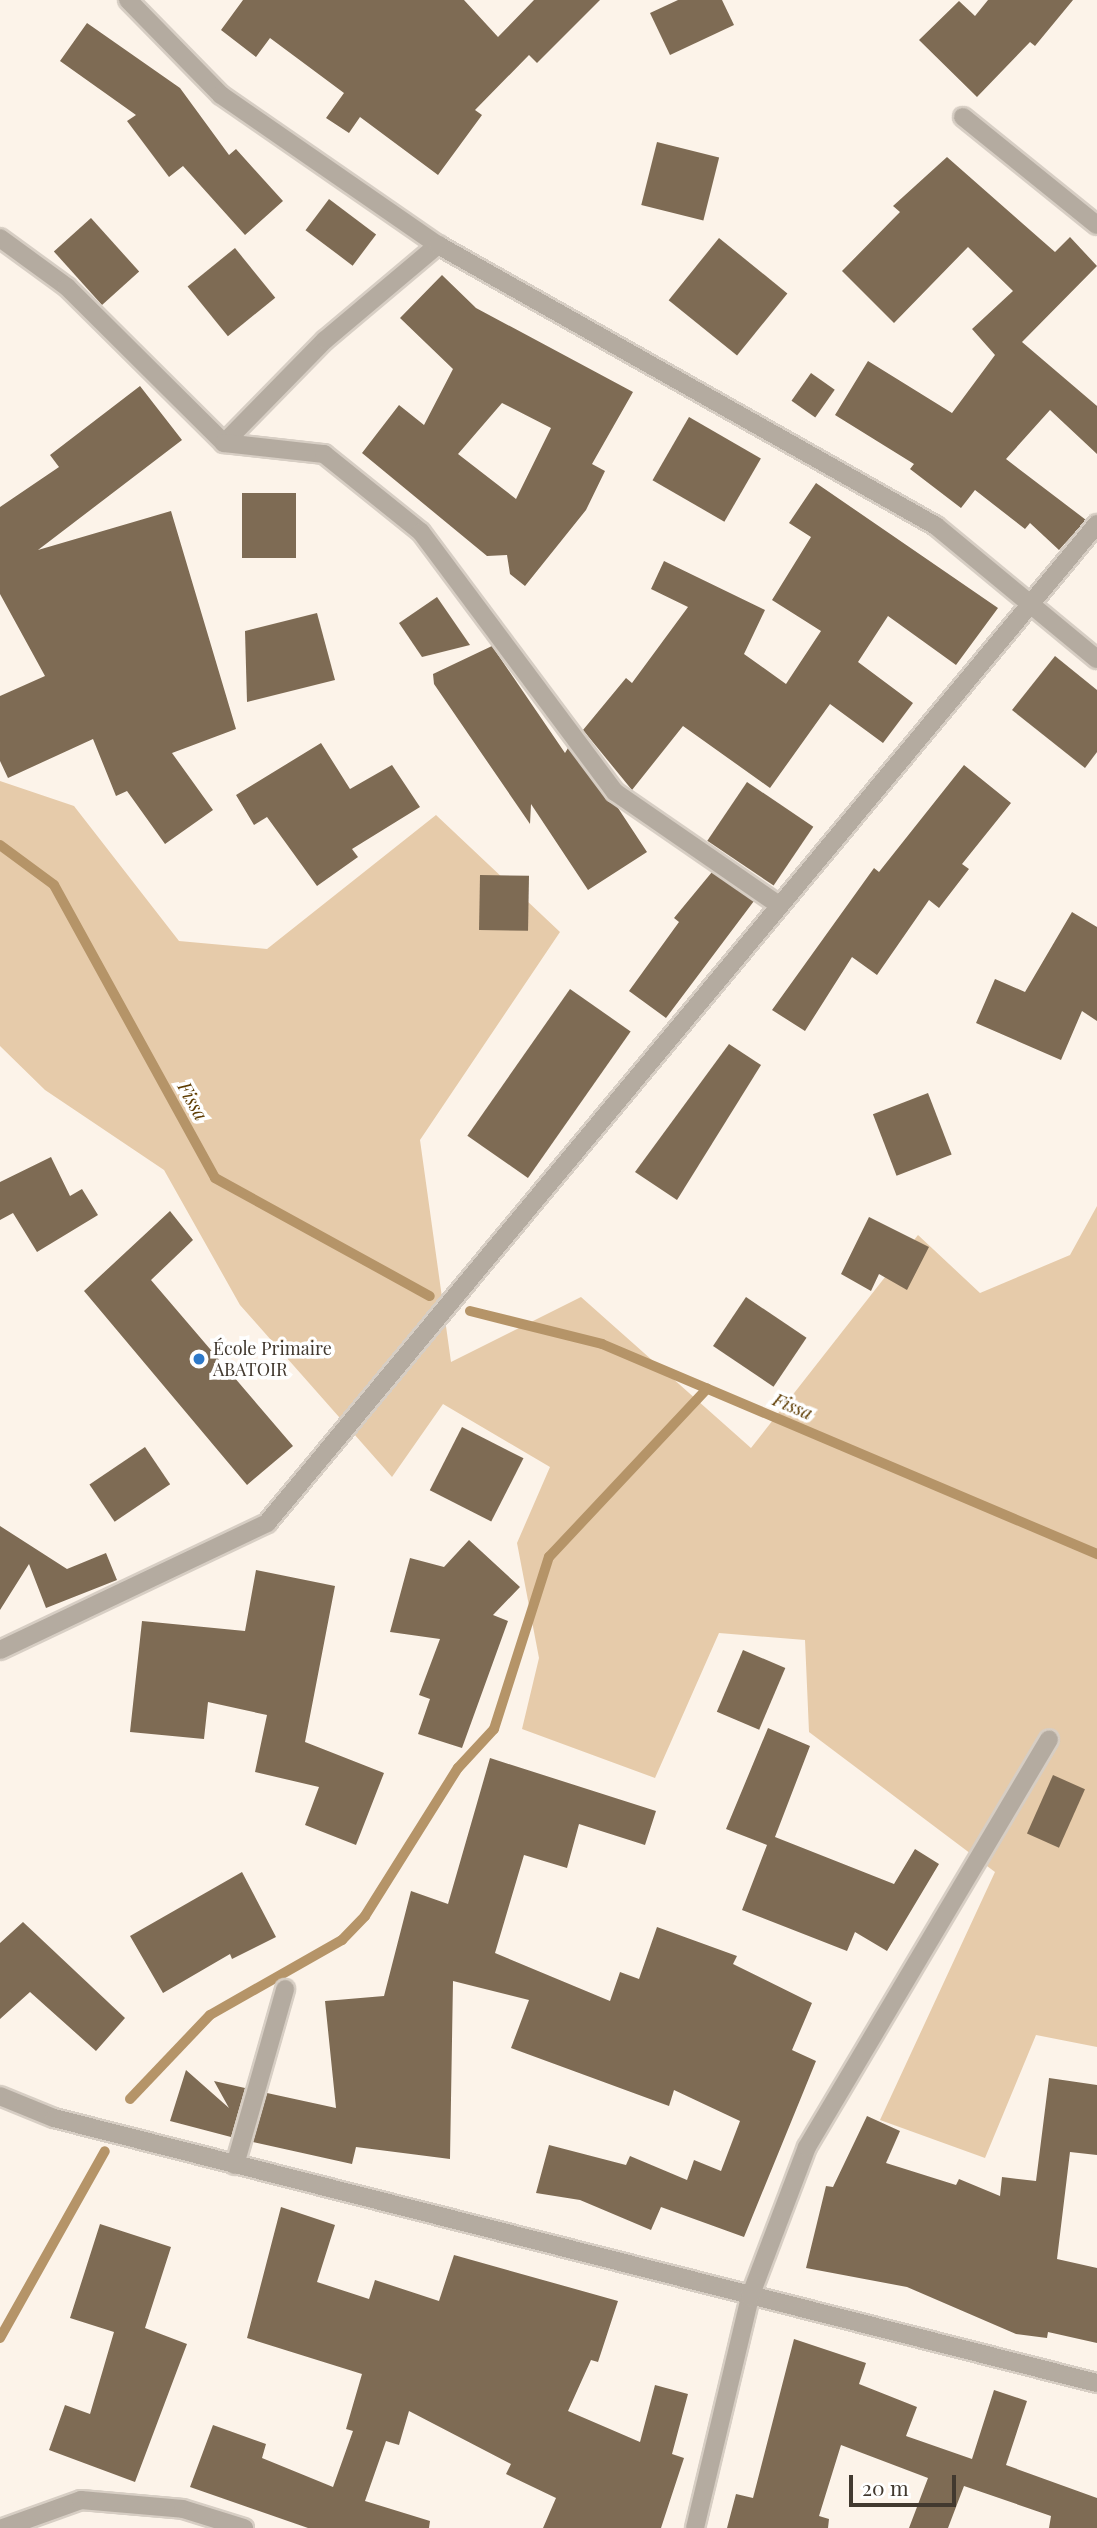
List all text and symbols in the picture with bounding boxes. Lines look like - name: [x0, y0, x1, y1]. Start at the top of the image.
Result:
- water label: Fissa: [173, 1078, 213, 1124]
- place label: École Primaire ABATOIR: [213, 1338, 332, 1380]
- marker: École Primaire ABATOIR: [191, 1351, 207, 1367]
- water label: Fissa: [770, 1388, 816, 1424]
- scale bar: [852, 2462, 959, 2506]
- text: 20 m: [862, 2473, 909, 2501]

